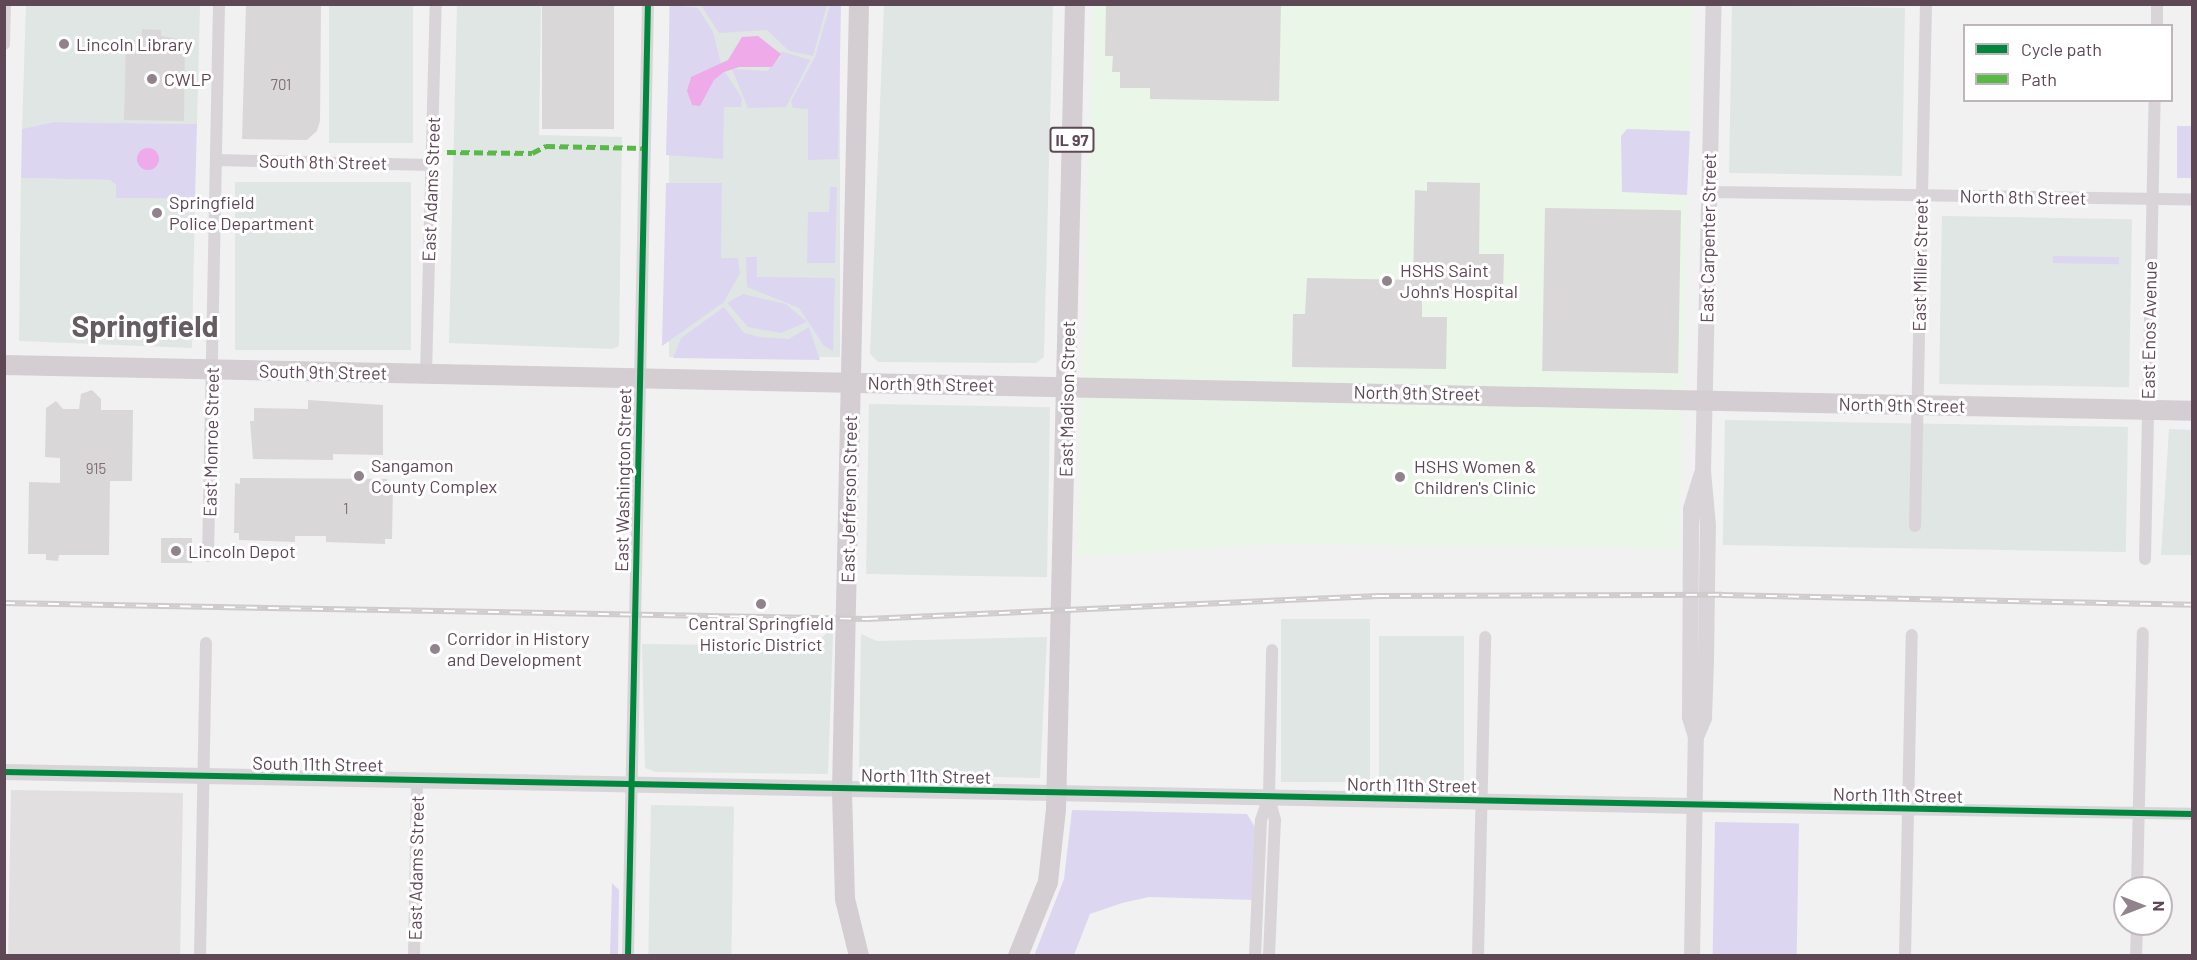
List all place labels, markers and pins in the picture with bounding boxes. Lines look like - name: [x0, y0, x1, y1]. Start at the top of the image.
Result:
- place label: Lincoln Library: [76, 33, 193, 55]
- marker: Lincoln Library: [57, 37, 71, 51]
- place label: CWLP: [164, 68, 211, 90]
- marker: CWLP: [145, 72, 159, 86]
- place label: Springfield Police Department: [169, 192, 314, 234]
- marker: Springfield Police Department: [150, 206, 164, 220]
- place label: HSHS Saint John's Hospital: [1400, 260, 1518, 302]
- marker: HSHS Saint John's Hospital: [1378, 272, 1396, 290]
- place label: Sangamon County Complex: [371, 455, 497, 498]
- place label: HSHS Women & Children's Clinic: [1414, 456, 1536, 498]
- marker: HSHS Women & Children's Clinic: [1391, 468, 1409, 486]
- marker: Sangamon County Complex: [352, 469, 366, 483]
- place label: Lincoln Depot: [188, 540, 296, 562]
- marker: Lincoln Depot: [169, 544, 183, 558]
- marker: Central Springfield Historic District: [754, 597, 768, 611]
- place label: Central Springfield Historic District: [688, 613, 834, 656]
- place label: Corridor in History and Development: [447, 628, 590, 670]
- marker: Corridor in History and Development: [428, 642, 442, 656]

